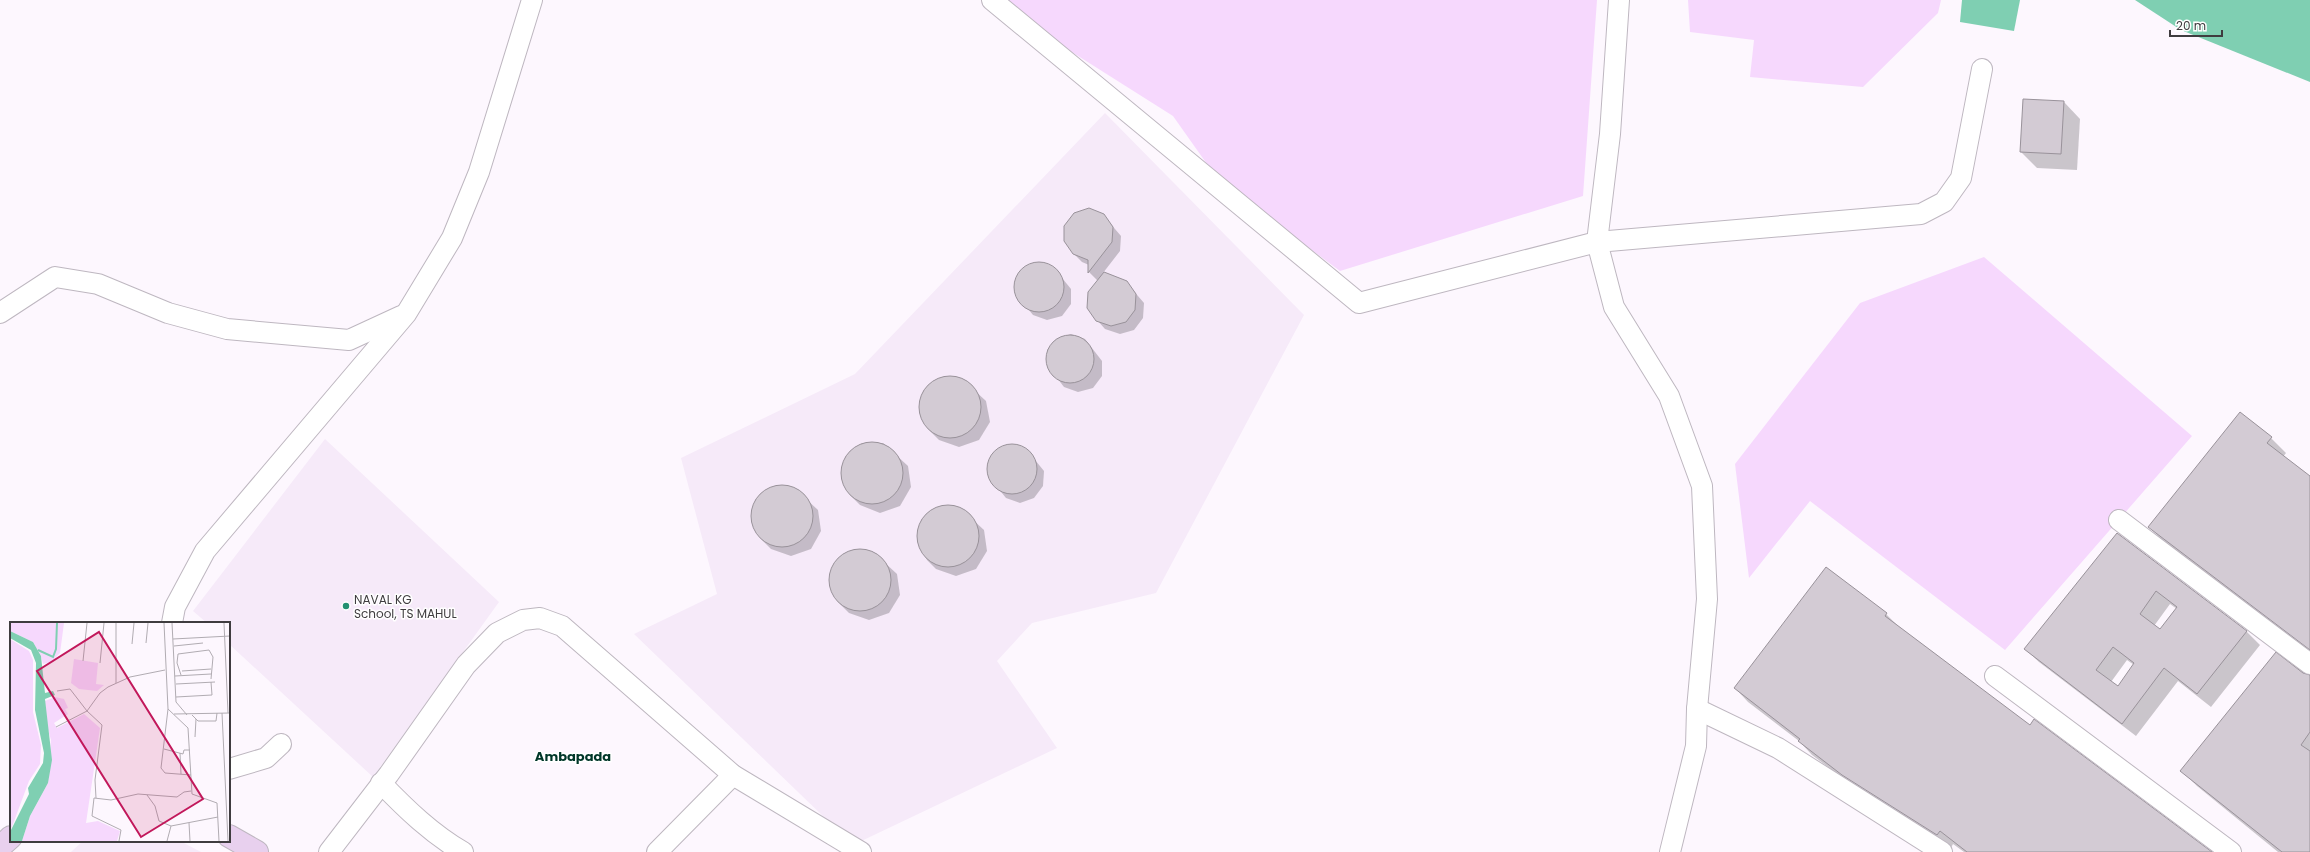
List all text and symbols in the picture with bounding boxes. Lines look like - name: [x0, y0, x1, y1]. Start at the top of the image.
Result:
- scale bar: [2170, 12, 2222, 38]
- text: 20 m: [2176, 17, 2206, 34]
- place label: NAVAL KG School, TS MAHUL: [354, 591, 457, 622]
- marker: NAVAL KG School, TS MAHUL: [341, 601, 351, 611]
- inset map: [10, 622, 230, 842]
- district label: Ambapada: [535, 747, 611, 766]

